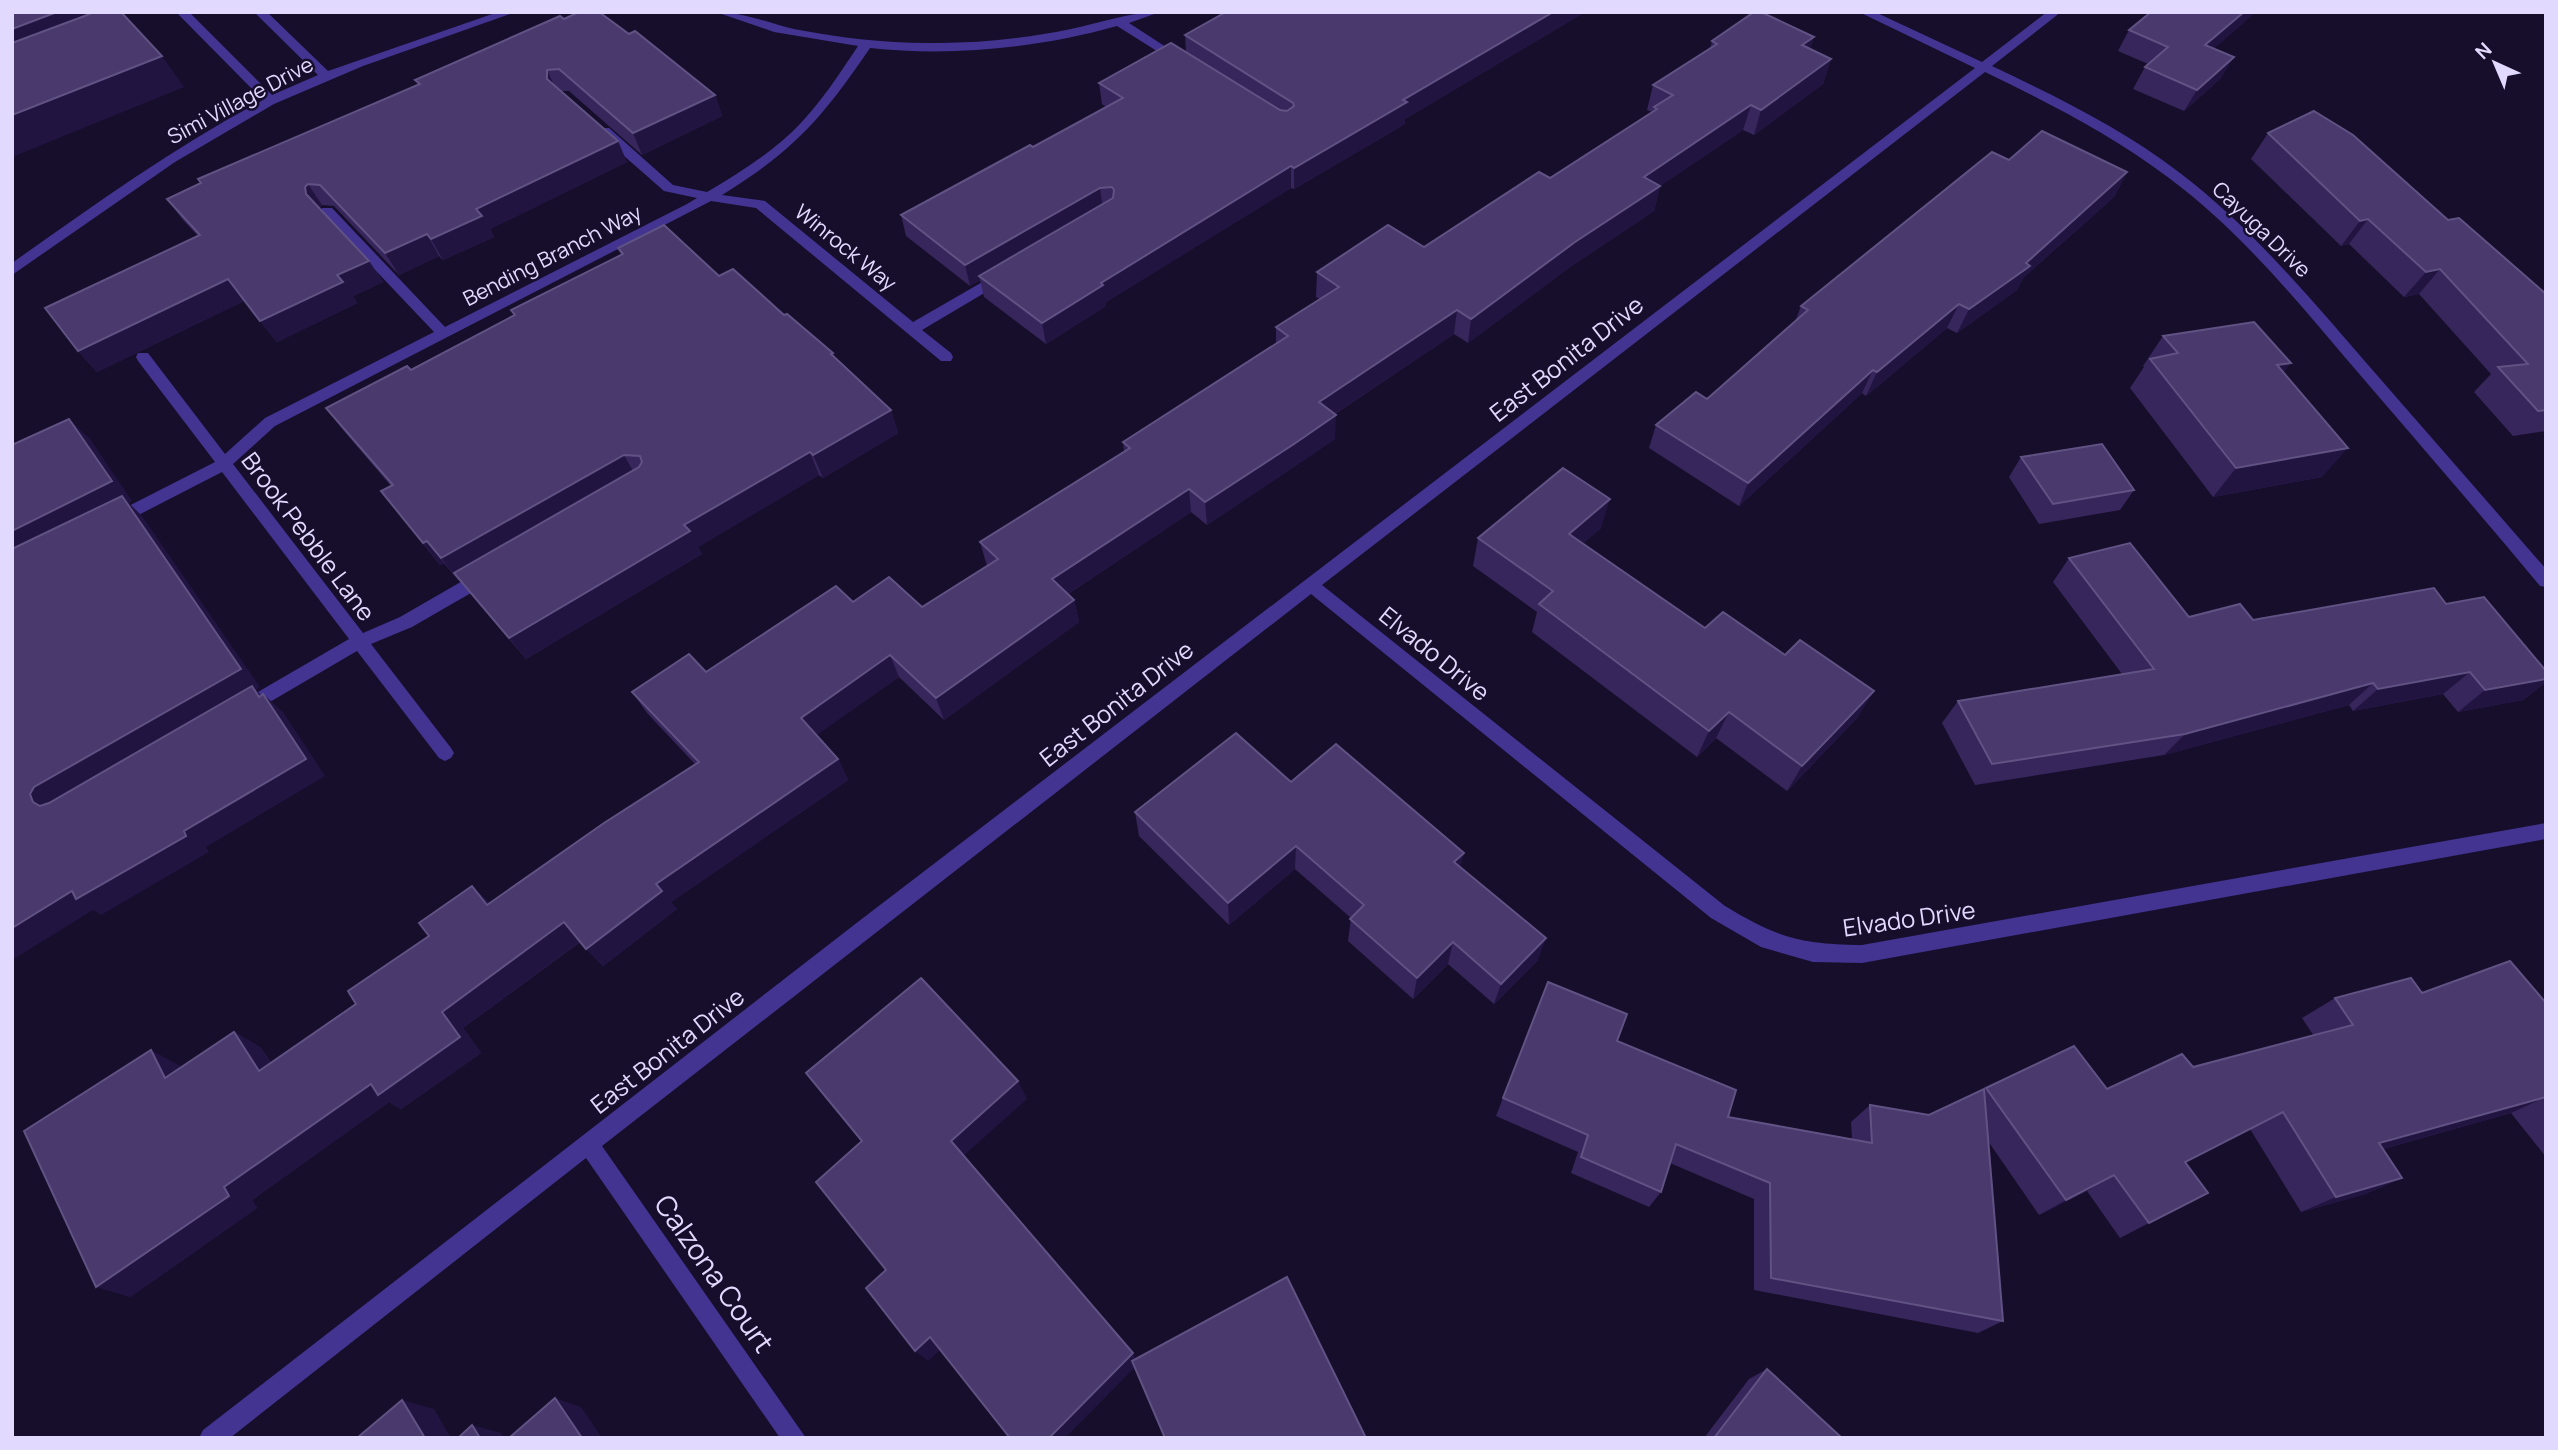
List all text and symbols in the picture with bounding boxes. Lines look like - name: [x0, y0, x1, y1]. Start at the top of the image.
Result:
- north arrow: [2460, 28, 2530, 98]
- text: N: [2469, 37, 2497, 65]
- street label: Simi Village Drive: [162, 50, 318, 150]
- street label: Cayuga Drive: [2207, 175, 2317, 283]
- street label: Winrock Way: [789, 197, 903, 297]
- street label: Bending Branch Way: [458, 198, 646, 312]
- street label: East Bonita Drive: [1482, 288, 1650, 428]
- street label: Brook Pebble Lane: [235, 445, 383, 627]
- street label: Elvado Drive: [1373, 598, 1497, 708]
- street label: East Bonita Drive: [1032, 633, 1200, 773]
- street label: Elvado Drive: [1841, 892, 1977, 944]
- street label: East Bonita Drive: [583, 980, 751, 1120]
- street label: Calzona Court: [646, 1186, 784, 1360]

